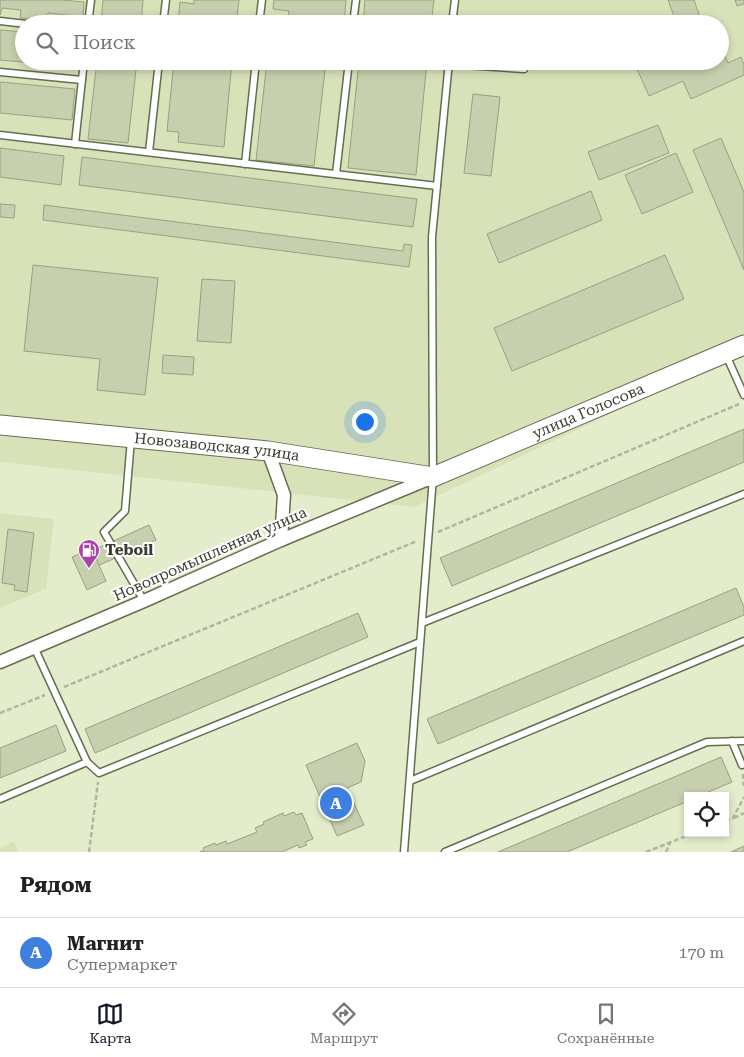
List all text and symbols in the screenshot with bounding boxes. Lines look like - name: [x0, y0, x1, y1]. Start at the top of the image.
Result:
- search box: [15, 15, 729, 70]
- icon: search: [33, 29, 61, 57]
- text: Поиск: [73, 31, 136, 54]
- street label: улица Голосова: [530, 379, 647, 443]
- your location: [352, 409, 378, 435]
- street label: Новозаводская улица: [133, 429, 301, 465]
- street label: Новопромышленная улица: [111, 503, 309, 605]
- fuel station icon: Teboil: [77, 538, 101, 569]
- place label: Teboil: [105, 541, 153, 559]
- pin: A: [320, 784, 352, 822]
- map controls: [684, 792, 729, 837]
- button: locate: [684, 792, 729, 837]
- text: Рядом: [20, 873, 92, 897]
- text: Магнит: [67, 932, 144, 955]
- text: A: [30, 943, 42, 962]
- text: 170 m: [678, 943, 724, 962]
- text: Супермаркет: [67, 955, 177, 974]
- tab: Карта: [89, 1000, 131, 1046]
- tab: Маршрут: [310, 1000, 378, 1046]
- tab: Сохранённые: [557, 1000, 655, 1046]

